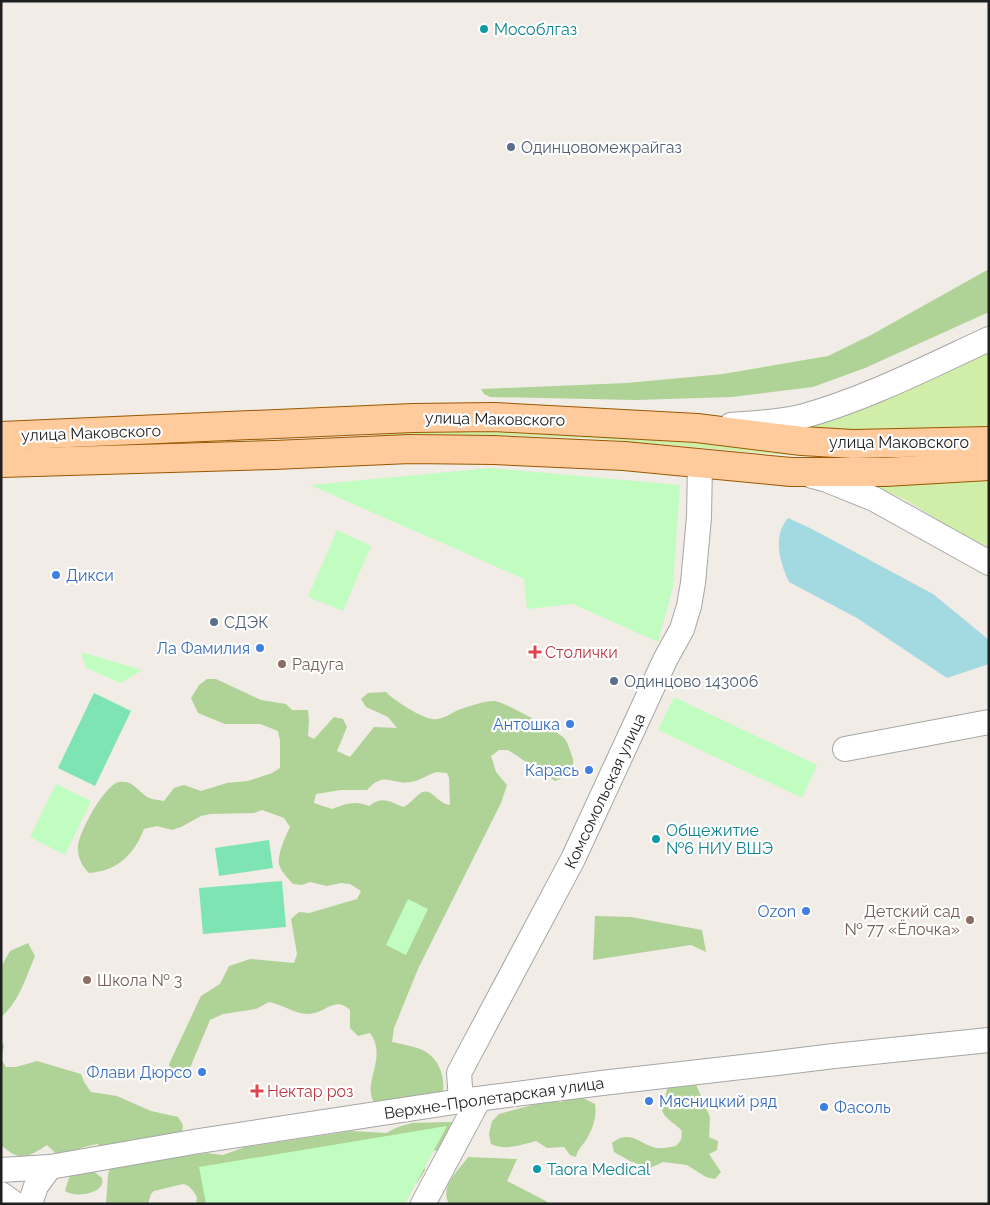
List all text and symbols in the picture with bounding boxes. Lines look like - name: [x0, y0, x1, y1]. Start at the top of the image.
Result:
- place label: Мособлгаз: [494, 20, 577, 39]
- marker: Мособлгаз: [478, 23, 490, 35]
- place label: Одинцовомежрайгаз: [521, 138, 682, 157]
- marker: Одинцовомежрайгаз: [505, 141, 517, 153]
- street label: улица Маковского: [425, 408, 565, 430]
- street label: улица Маковского: [21, 421, 161, 445]
- street label: улица Маковского: [829, 433, 969, 452]
- place label: Дикси: [66, 566, 114, 585]
- marker: Дикси: [50, 569, 62, 581]
- place label: СДЭК: [224, 613, 268, 632]
- marker: СДЭК: [208, 616, 220, 628]
- place label: Ла Фамилия: [156, 639, 250, 658]
- marker: Ла Фамилия: [254, 642, 266, 654]
- place label: Столички: [545, 643, 618, 662]
- marker: Столички: [529, 646, 541, 658]
- place label: Радуга: [292, 655, 344, 674]
- marker: Радуга: [276, 658, 288, 670]
- place label: Одинцово 143006: [624, 672, 758, 691]
- marker: Одинцово 143006: [608, 675, 620, 687]
- street label: Комсомольская улица: [561, 710, 649, 872]
- place label: Антошка: [493, 715, 560, 734]
- marker: Антошка: [564, 718, 576, 730]
- place label: Карась: [525, 761, 579, 780]
- marker: Карась: [583, 764, 595, 776]
- place label: Общежитие №6 НИУ ВШЭ: [666, 821, 773, 858]
- marker: Общежитие №6 НИУ ВШЭ: [650, 833, 662, 845]
- place label: Ozon: [757, 902, 796, 921]
- place label: Детский сад № 77 «Ёлочка»: [845, 902, 960, 939]
- marker: Ozon: [800, 905, 812, 917]
- marker: Детский сад № 77 «Ёлочка»: [964, 914, 976, 926]
- place label: Школа № 3: [97, 971, 182, 990]
- marker: Школа № 3: [81, 974, 93, 986]
- place label: Флави Дюрсо: [87, 1063, 192, 1082]
- marker: Флави Дюрсо: [196, 1066, 208, 1078]
- street label: Верхне-Пролетарская улица: [383, 1073, 605, 1123]
- place label: Нектар роз: [267, 1082, 353, 1101]
- marker: Нектар роз: [251, 1085, 263, 1097]
- place label: Мясницкий ряд: [659, 1092, 777, 1111]
- marker: Мясницкий ряд: [643, 1095, 655, 1107]
- place label: Фасоль: [834, 1098, 891, 1117]
- marker: Фасоль: [818, 1101, 830, 1113]
- place label: Taora Medical: [547, 1160, 651, 1179]
- marker: Taora Medical: [531, 1163, 543, 1175]

